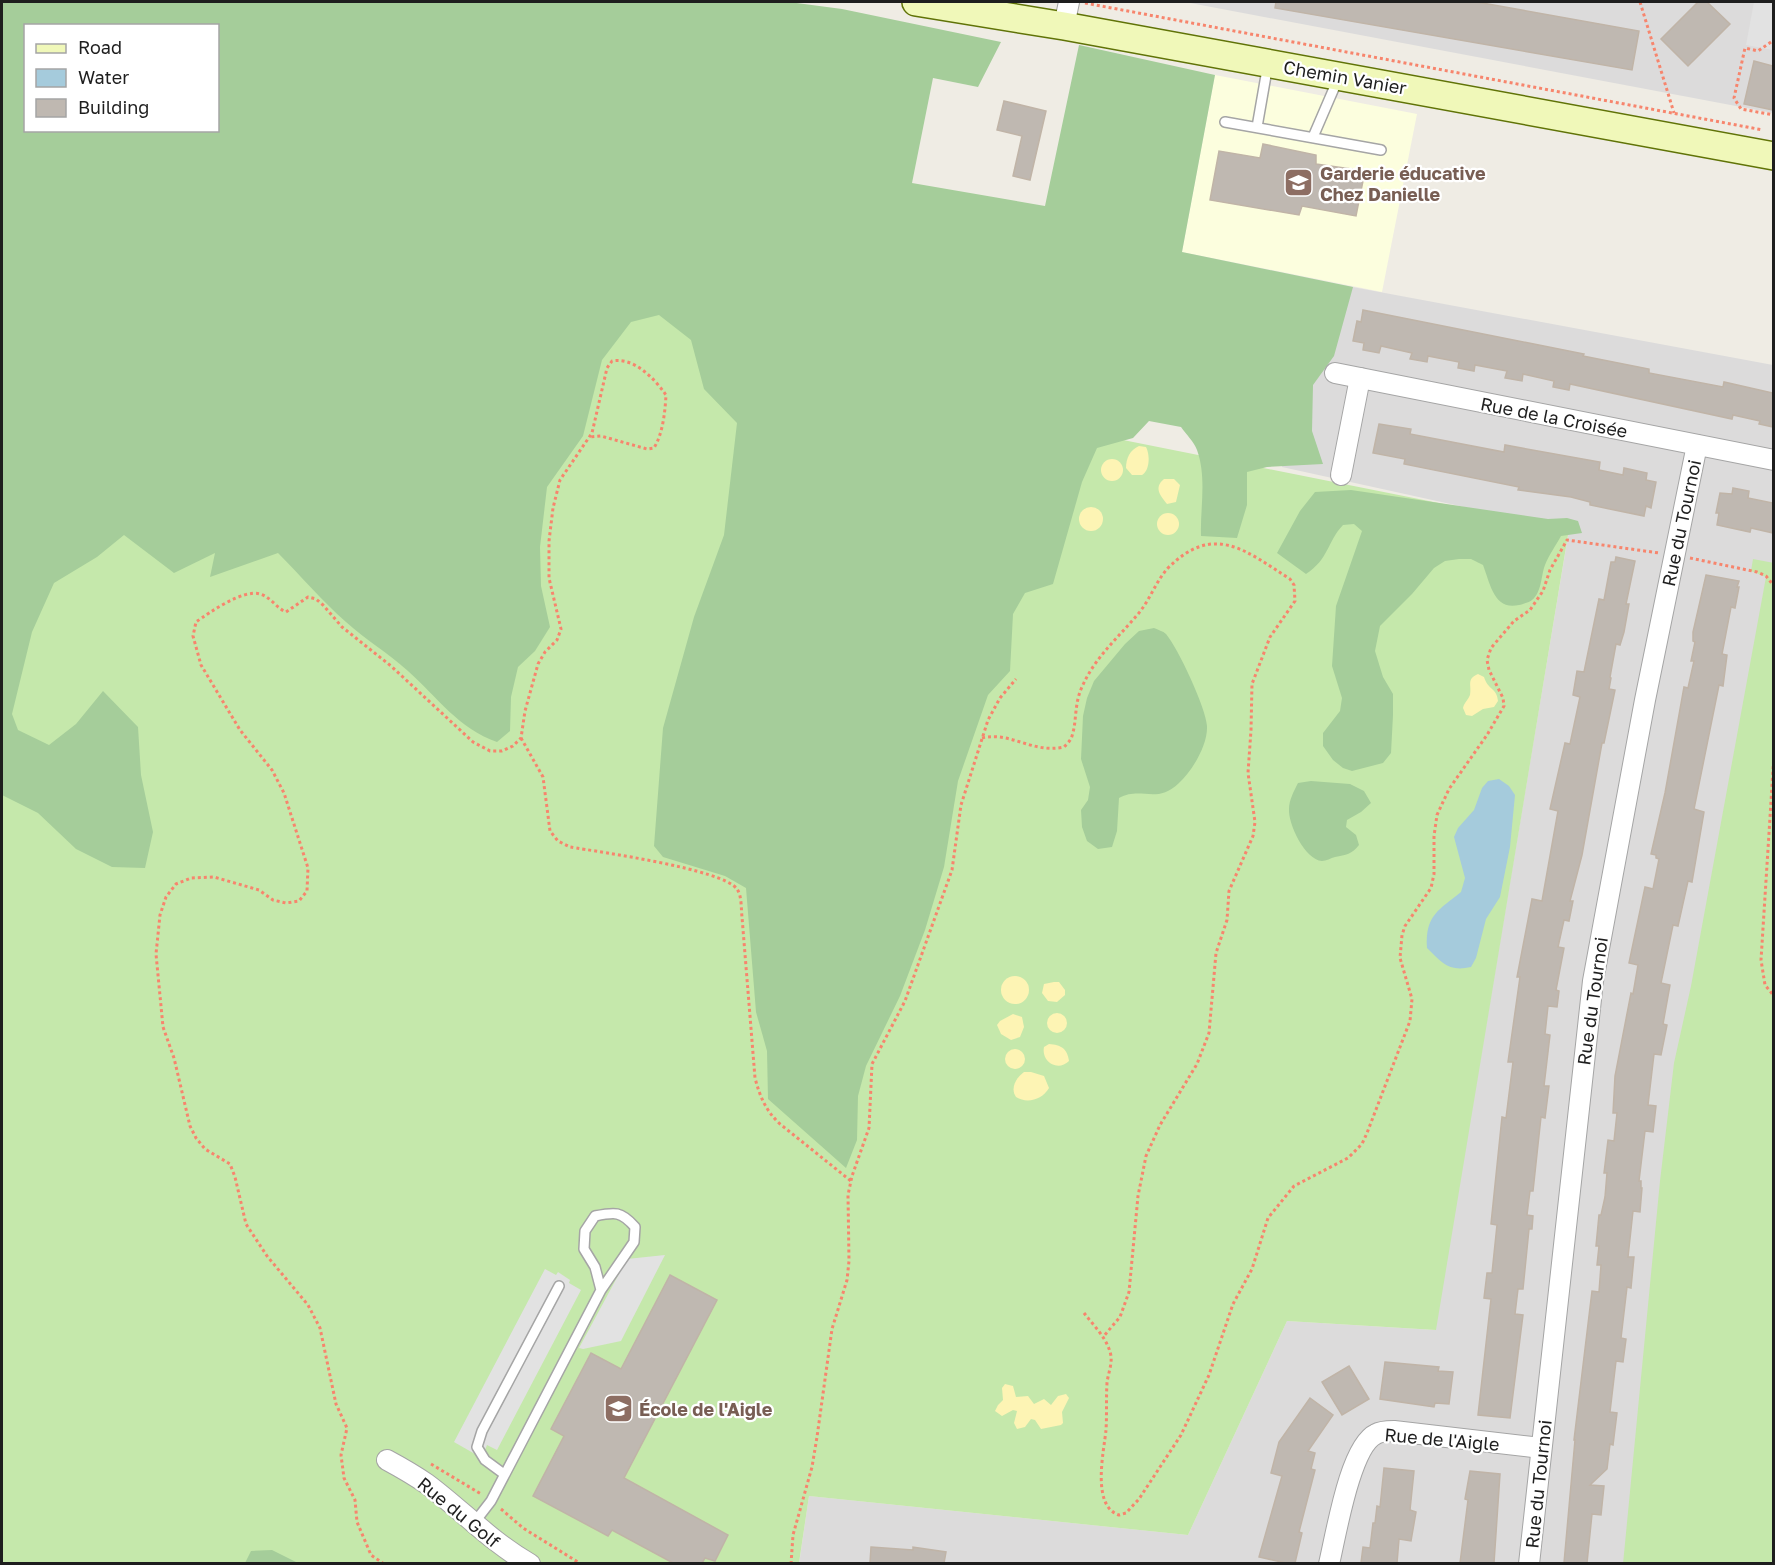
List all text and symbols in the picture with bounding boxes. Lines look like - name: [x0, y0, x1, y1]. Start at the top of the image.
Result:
- legend: [24, 24, 219, 132]
- text: Road: [78, 36, 122, 58]
- street label: Chemin Vanier: [1282, 55, 1408, 99]
- text: Water: [78, 66, 129, 88]
- text: Building: [78, 96, 149, 118]
- place label: Garderie éducative Chez Danielle: [1320, 162, 1486, 205]
- school or university icon: Garderie éducative Chez Danielle: [1283, 167, 1315, 199]
- street label: Rue de la Croisée: [1479, 392, 1629, 442]
- street label: Rue du Tournoi: [1657, 458, 1705, 588]
- street label: Rue du Tournoi: [1572, 936, 1612, 1066]
- school or university icon: École de l'Aigle: [602, 1393, 634, 1425]
- place label: École de l'Aigle: [639, 1398, 773, 1420]
- street label: Rue du Tournoi: [1520, 1419, 1556, 1549]
- street label: Rue de l'Aigle: [1384, 1423, 1500, 1455]
- street label: Rue du Golf: [413, 1472, 505, 1552]

